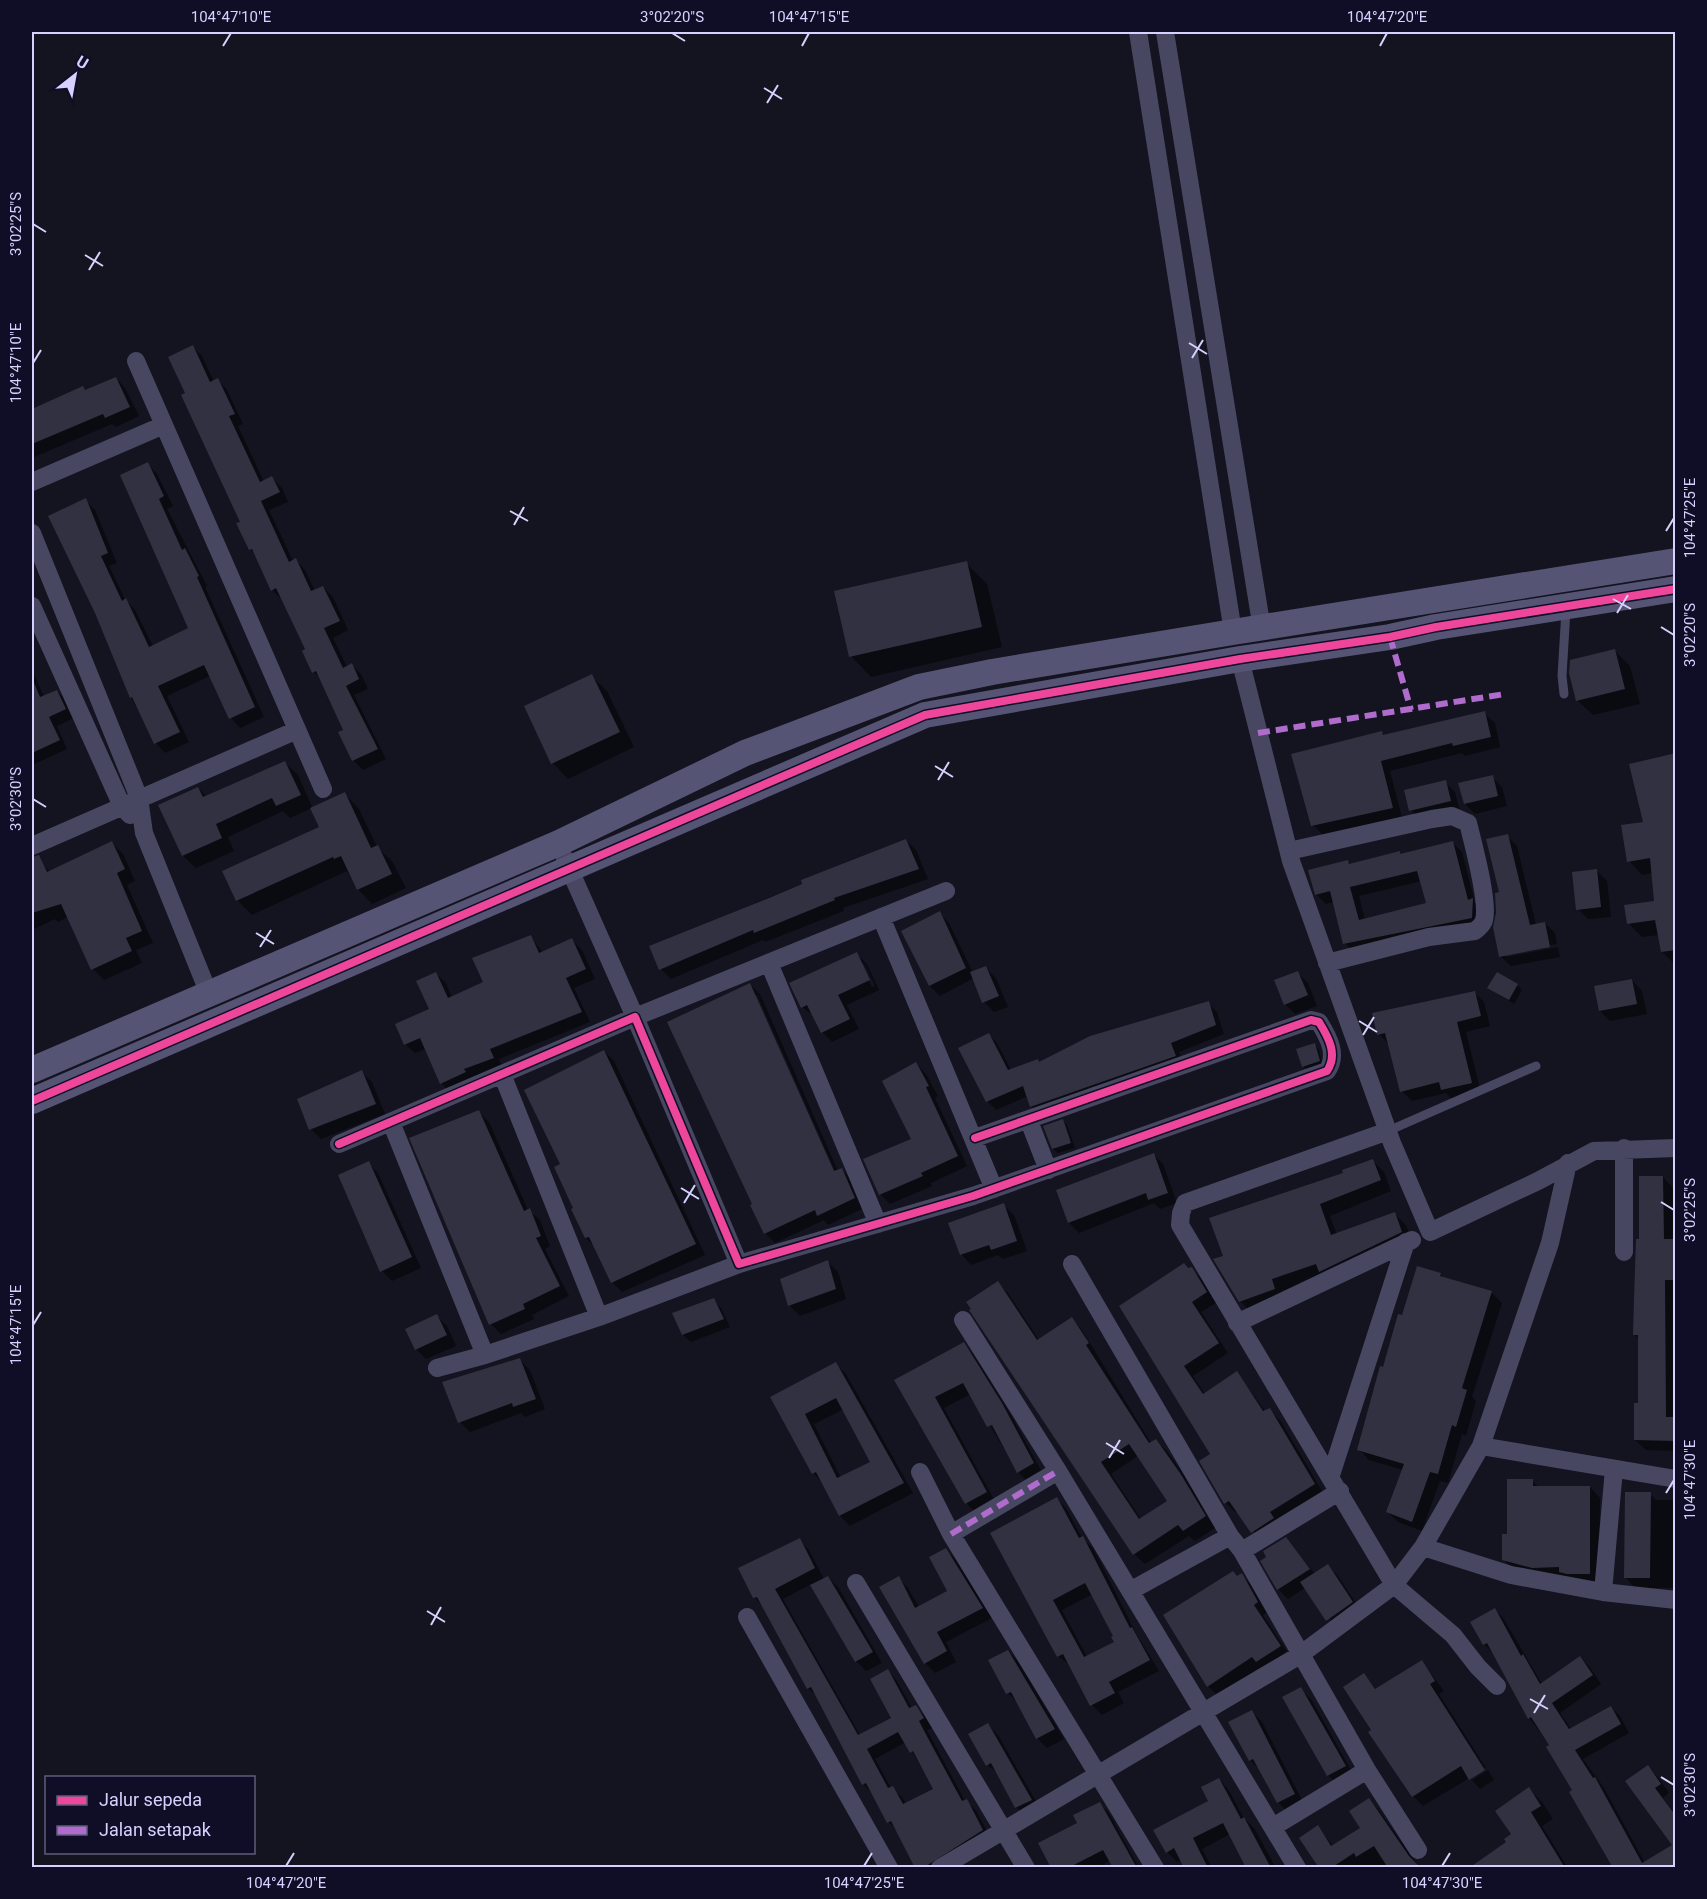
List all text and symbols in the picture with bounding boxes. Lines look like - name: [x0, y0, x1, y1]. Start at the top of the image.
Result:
- text: 104°47'10"E: [191, 8, 272, 26]
- text: 3°02'20"S: [640, 8, 704, 26]
- text: 104°47'15"E: [769, 8, 850, 26]
- text: 104°47'20"E: [1347, 8, 1428, 26]
- north arrow: [45, 45, 105, 105]
- text: U: [73, 52, 92, 73]
- text: 3°02'25"S: [7, 192, 25, 256]
- text: 104°47'10"E: [7, 322, 25, 403]
- text: 104°47'25"E: [1681, 477, 1699, 558]
- text: 3°02'20"S: [1681, 603, 1699, 667]
- text: 3°02'30"S: [7, 767, 25, 831]
- text: 3°02'25"S: [1681, 1178, 1699, 1242]
- text: 104°47'15"E: [7, 1284, 25, 1365]
- text: 104°47'30"E: [1681, 1439, 1699, 1520]
- text: 3°02'30"S: [1681, 1753, 1699, 1817]
- legend: [45, 1776, 255, 1854]
- text: Jalur sepeda: [99, 1789, 202, 1810]
- text: Jalan setapak: [99, 1819, 212, 1840]
- text: 104°47'20"E: [246, 1874, 327, 1892]
- text: 104°47'25"E: [824, 1874, 905, 1892]
- text: 104°47'30"E: [1402, 1874, 1483, 1892]

